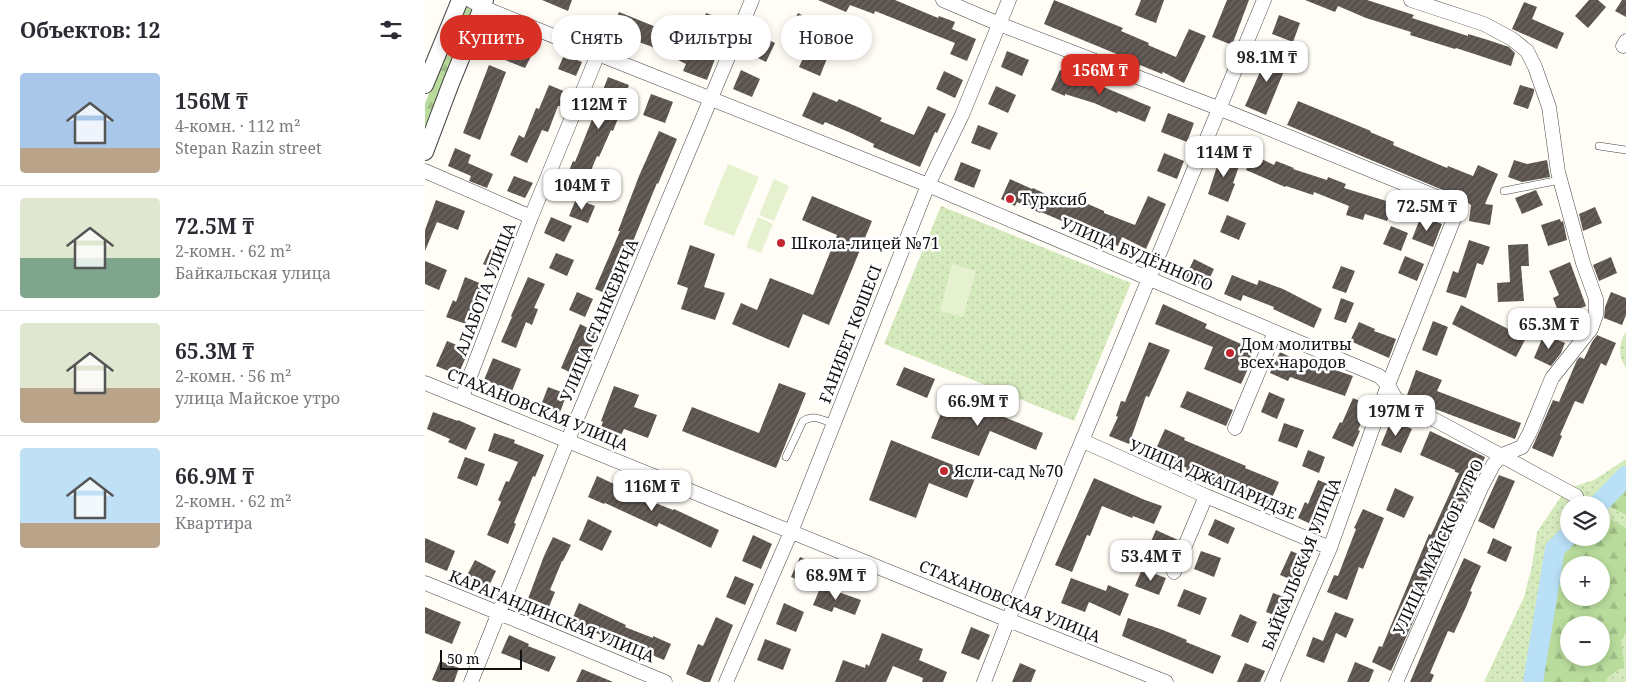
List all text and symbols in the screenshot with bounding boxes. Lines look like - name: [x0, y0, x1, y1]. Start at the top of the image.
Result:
- chip: Купить: [440, 15, 542, 60]
- chip: Снять: [552, 15, 641, 60]
- chip: Фильтры: [651, 15, 771, 60]
- chip: Новое: [781, 15, 872, 60]
- text: Объектов: 12: [20, 16, 160, 44]
- icon: filters: [377, 16, 405, 44]
- pin: 98.1M ₸: [1221, 41, 1313, 83]
- text: 98.1M ₸: [1237, 46, 1297, 68]
- pin: 156M ₸: [1059, 54, 1141, 96]
- text: 156M ₸: [1072, 59, 1128, 81]
- text: 156M ₸: [175, 87, 248, 115]
- pin: 112M ₸: [558, 88, 640, 130]
- icon: home: [60, 93, 120, 153]
- text: 112M ₸: [571, 93, 627, 115]
- text: 4-комн. · 112 m²: [175, 115, 300, 137]
- pin: 114M ₸: [1183, 136, 1265, 178]
- text: Stepan Razin street: [175, 137, 322, 159]
- text: 114M ₸: [1196, 141, 1252, 163]
- pin: 104M ₸: [541, 168, 623, 211]
- text: 104M ₸: [554, 174, 610, 196]
- place label: Турксиб: [1020, 188, 1087, 210]
- pin: 72.5M ₸: [1381, 190, 1473, 232]
- marker: Турксиб: [1004, 193, 1016, 205]
- text: 72.5M ₸: [1397, 195, 1457, 217]
- text: 72.5M ₸: [175, 212, 254, 240]
- street label: УЛИЦА БУДЁННОГО: [1057, 212, 1217, 296]
- icon: home: [60, 218, 120, 278]
- street label: АЛАБОТА УЛИЦА: [450, 219, 521, 359]
- place label: Школа-лицей №71: [791, 232, 940, 254]
- street label: УЛИЦА СТАНКЕВИЧА: [555, 235, 644, 405]
- marker: Школа-лицей №71: [775, 237, 787, 249]
- text: 2-комн. · 62 m²: [175, 240, 291, 262]
- text: Байкальская улица: [175, 262, 331, 284]
- street label: ҒАНИБЕТ КӨШЕСІ: [814, 262, 887, 406]
- pin: 65.3M ₸: [1503, 308, 1595, 350]
- text: 65.3M ₸: [1519, 313, 1579, 335]
- place label: Дом молитвы всех народов: [1240, 333, 1352, 373]
- text: 65.3M ₸: [175, 337, 254, 365]
- icon: home: [60, 343, 120, 403]
- marker: Дом молитвы всех народов: [1224, 347, 1236, 359]
- street label: СТАХАНОВСКАЯ УЛИЦА: [444, 362, 633, 456]
- text: 2-комн. · 56 m²: [175, 365, 291, 387]
- pin: 66.9M ₸: [932, 384, 1024, 427]
- text: улица Майское утро: [175, 387, 340, 409]
- text: 66.9M ₸: [948, 390, 1008, 412]
- pin: 197M ₸: [1355, 394, 1437, 437]
- text: 197M ₸: [1368, 400, 1424, 422]
- street label: УЛИЦА ДЖАПАРИДЗЕ: [1126, 434, 1300, 524]
- street label: УЛИЦА МАЙСКОЕ УТРО: [1388, 456, 1488, 638]
- place label: Ясли-сад №70: [953, 460, 1063, 482]
- text: 66.9M ₸: [175, 462, 254, 490]
- marker: Ясли-сад №70: [938, 465, 950, 477]
- icon: home: [60, 468, 120, 528]
- pin: 116M ₸: [611, 470, 693, 512]
- street label: БАЙКАЛЬСКАЯ УЛИЦА: [1256, 474, 1346, 654]
- text: 116M ₸: [624, 475, 680, 497]
- text: 2-комн. · 62 m²: [175, 490, 291, 512]
- map controls: [1560, 496, 1610, 666]
- button: layers: [1560, 496, 1610, 546]
- text: Квартира: [175, 512, 253, 534]
- pin: 53.4M ₸: [1105, 540, 1197, 582]
- text: 53.4M ₸: [1121, 545, 1181, 567]
- street label: СТАХАНОВСКАЯ УЛИЦА: [916, 554, 1105, 648]
- button: +: [1560, 556, 1610, 606]
- pin: 68.9M ₸: [790, 558, 882, 601]
- text: 68.9M ₸: [806, 564, 866, 586]
- street label: КАРАГАНДИНСКАЯ УЛИЦА: [446, 565, 659, 668]
- button: −: [1560, 616, 1610, 666]
- scale bar: [440, 647, 523, 670]
- text: 50 m: [447, 649, 480, 668]

